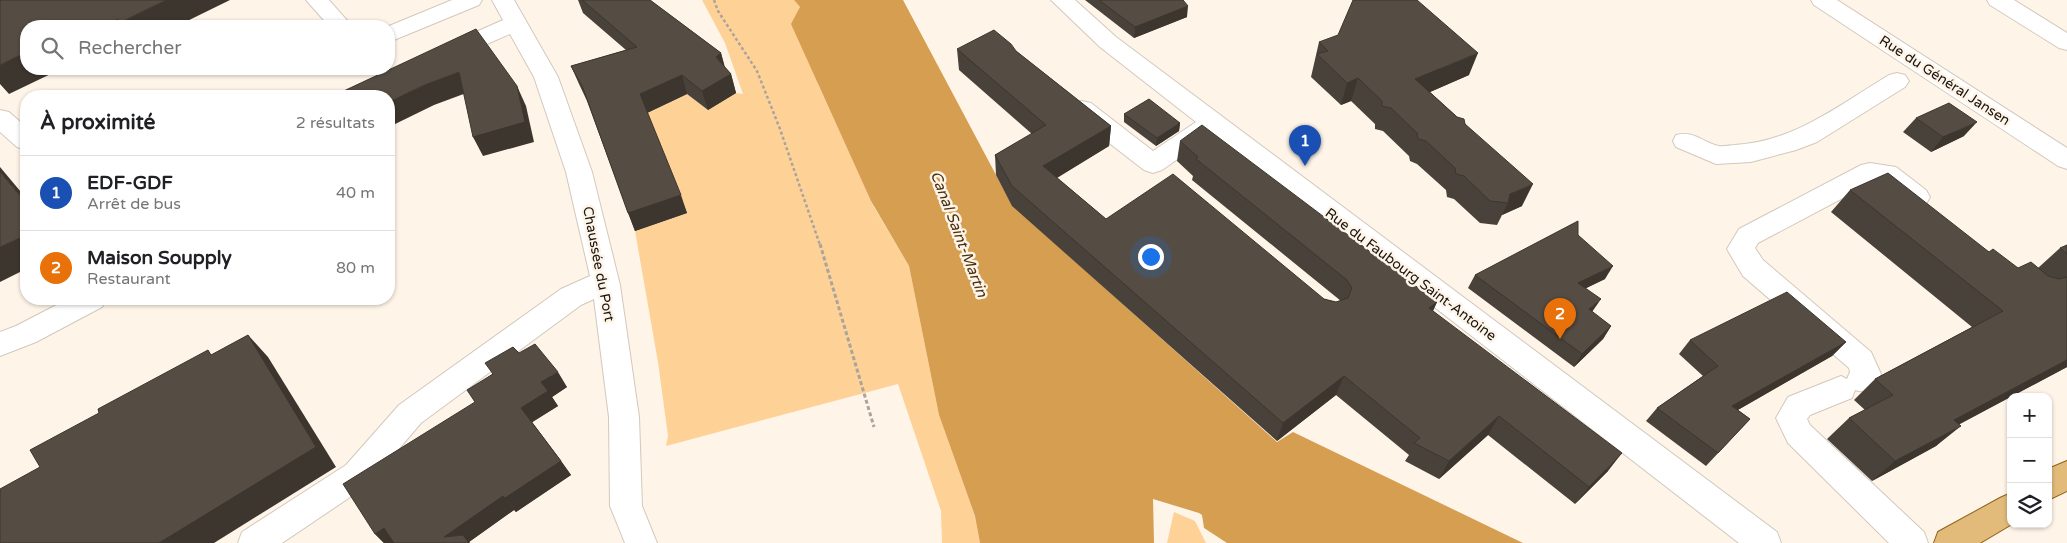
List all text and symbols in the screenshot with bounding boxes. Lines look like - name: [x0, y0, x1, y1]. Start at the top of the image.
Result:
- search box: [20, 20, 395, 75]
- street label: Rue du Général Jansen: [1876, 32, 2013, 129]
- icon: search: [38, 34, 66, 62]
- text: Rechercher: [78, 37, 181, 59]
- text: À proximité: [40, 110, 155, 135]
- text: 2 résultats: [296, 113, 375, 133]
- pin: 1: [1289, 125, 1321, 166]
- water label: Canal Saint-Martin: [927, 168, 992, 300]
- text: EDF-GDF: [87, 172, 173, 194]
- text: 1: [51, 183, 61, 203]
- text: 40 m: [336, 183, 375, 203]
- text: Arrêt de bus: [87, 194, 181, 214]
- street label: Rue du Faubourg Saint-Antoine: [1322, 204, 1500, 344]
- street label: Chaussée du Port: [579, 205, 618, 324]
- your location: [1138, 244, 1164, 270]
- text: Maison Soupply: [87, 247, 232, 269]
- text: 2: [51, 258, 61, 278]
- text: 80 m: [336, 258, 375, 278]
- text: Restaurant: [87, 269, 171, 289]
- pin: 2: [1544, 298, 1576, 339]
- map controls: [2007, 393, 2052, 528]
- button: +: [2007, 393, 2052, 438]
- button: −: [2007, 438, 2052, 483]
- button: layers: [2007, 483, 2052, 528]

